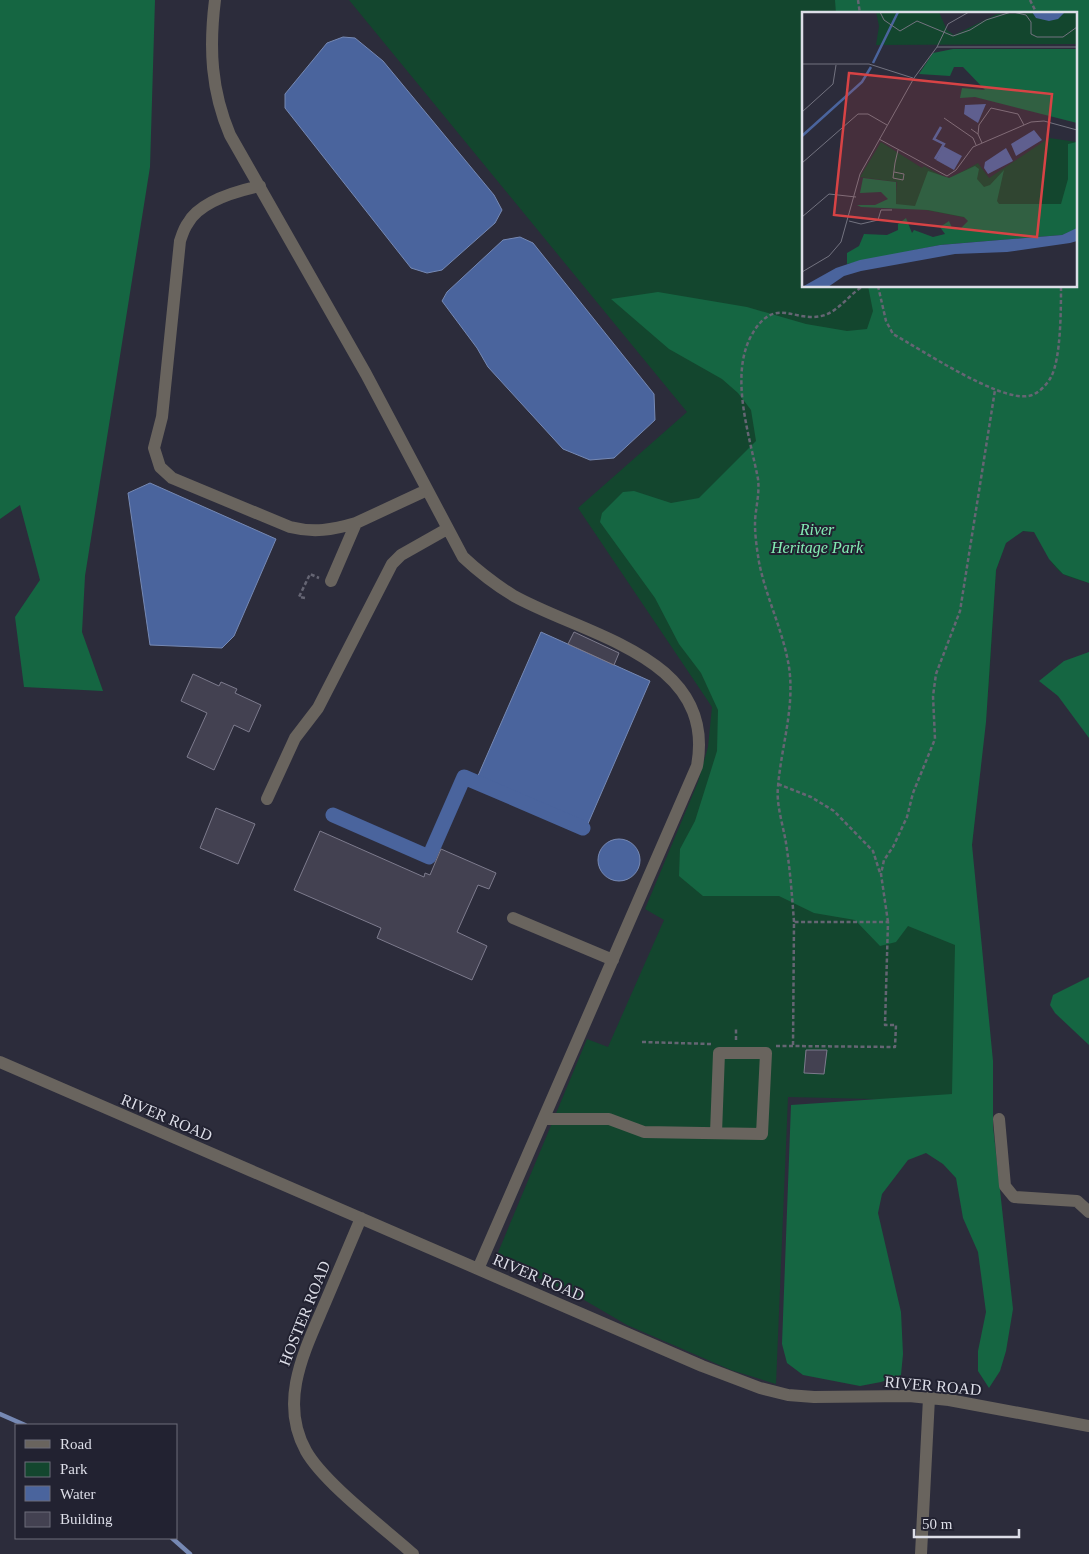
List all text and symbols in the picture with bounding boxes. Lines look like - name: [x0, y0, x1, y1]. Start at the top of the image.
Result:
- inset map: [802, 12, 1076, 288]
- park label: River Heritage Park: [770, 521, 864, 557]
- street label: RIVER ROAD: [119, 1091, 215, 1144]
- street label: RIVER ROAD: [491, 1251, 587, 1304]
- street label: HOSTER ROAD: [276, 1258, 333, 1368]
- street label: RIVER ROAD: [884, 1373, 982, 1398]
- legend: [15, 1424, 178, 1539]
- text: Road: [60, 1436, 92, 1452]
- text: Park: [60, 1461, 88, 1477]
- text: Water: [60, 1486, 95, 1502]
- scale bar: [914, 1506, 1019, 1538]
- text: Building: [60, 1511, 113, 1527]
- text: 50 m: [922, 1516, 953, 1532]

